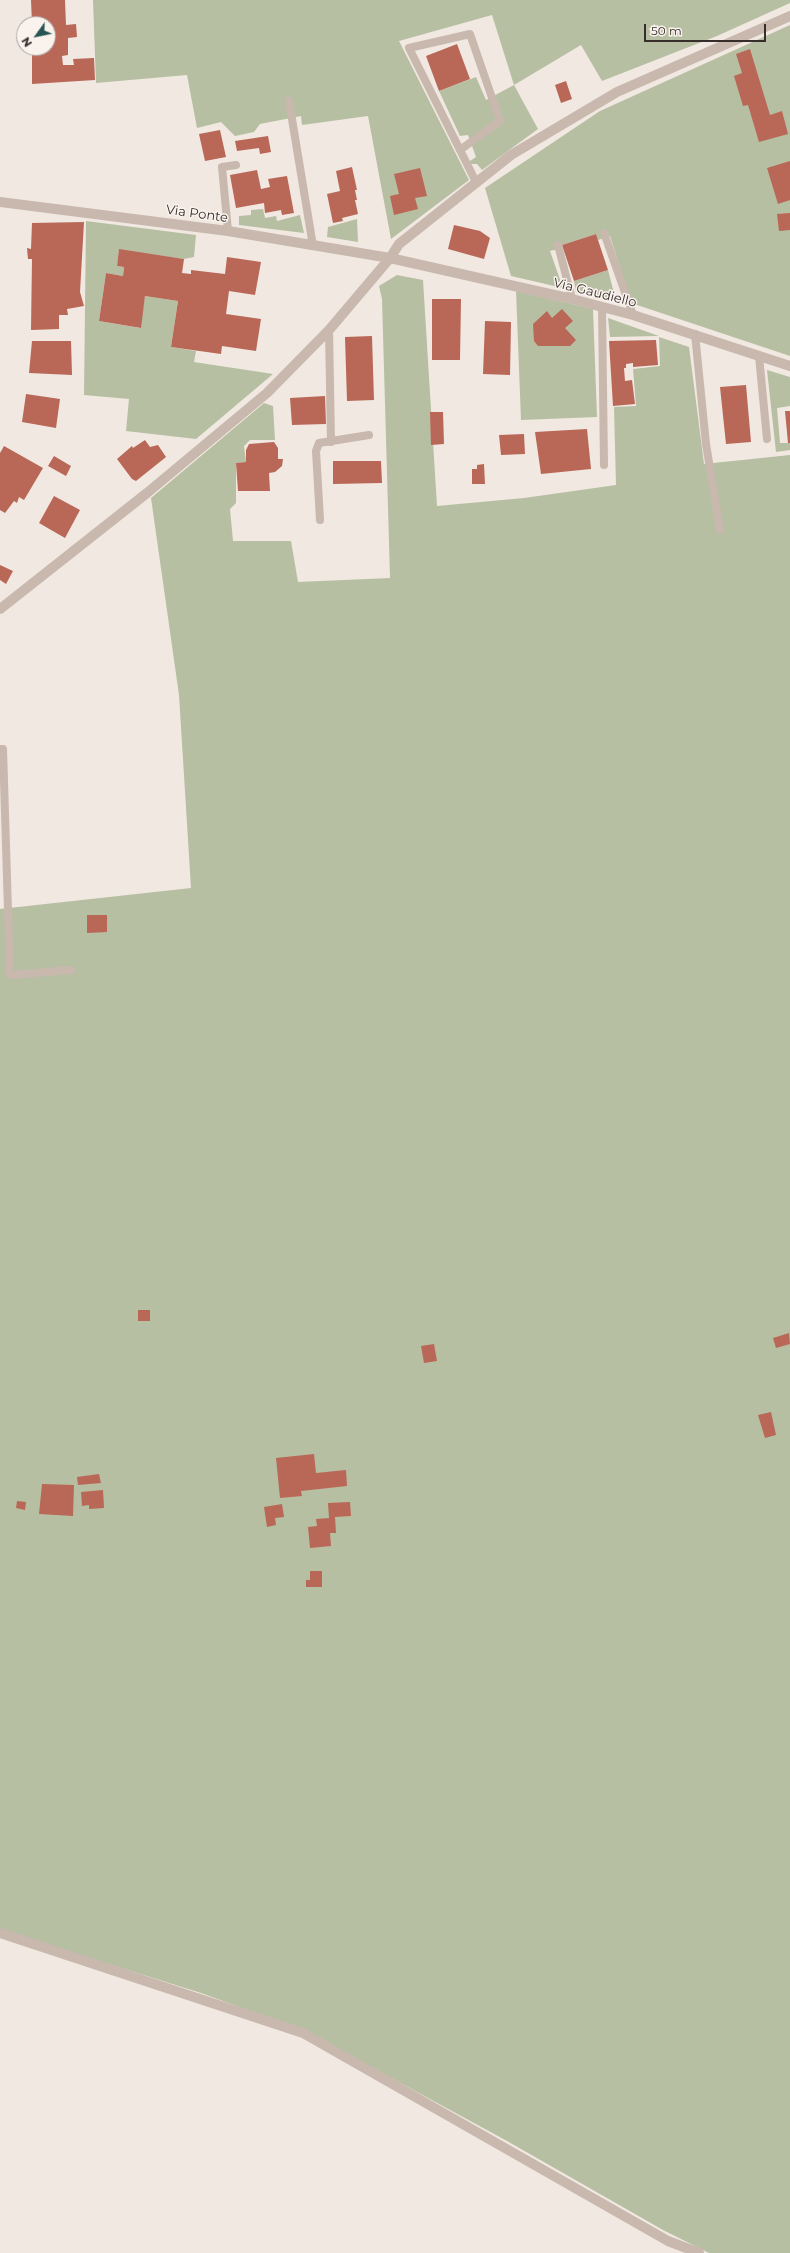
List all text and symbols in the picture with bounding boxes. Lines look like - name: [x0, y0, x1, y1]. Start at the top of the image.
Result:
- north arrow: [16, 16, 56, 56]
- scale bar: [646, 16, 768, 42]
- text: 50 m: [651, 23, 682, 38]
- text: N: [18, 34, 35, 50]
- street label: Via Ponte: [165, 202, 229, 226]
- street label: Via Gaudiello: [552, 275, 638, 311]

